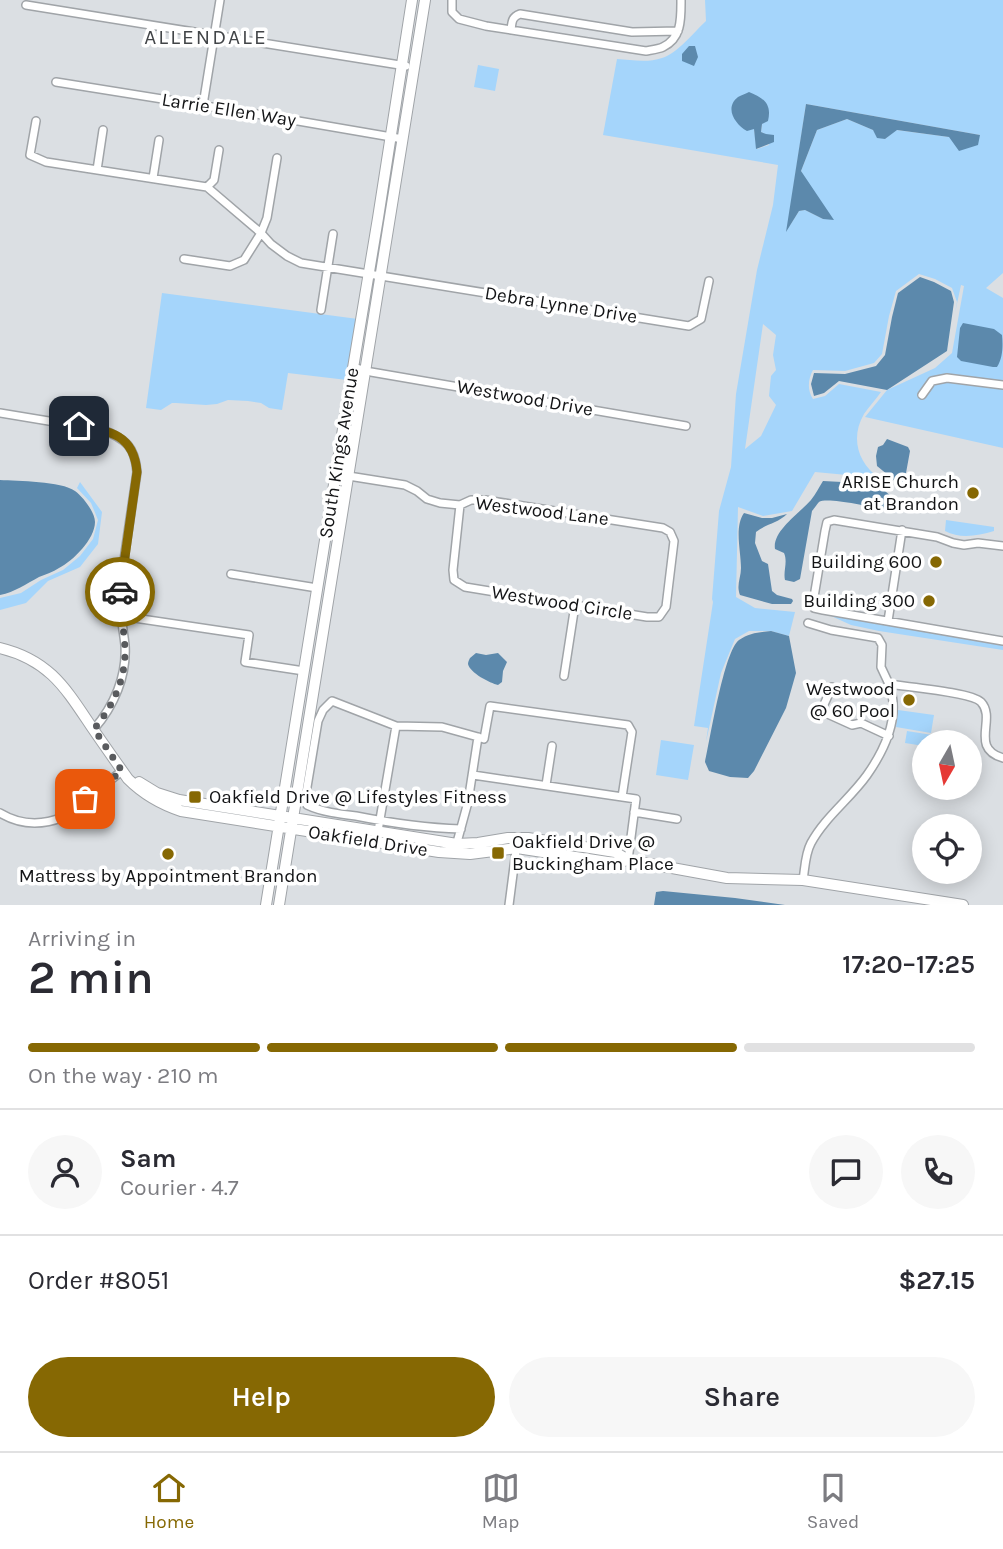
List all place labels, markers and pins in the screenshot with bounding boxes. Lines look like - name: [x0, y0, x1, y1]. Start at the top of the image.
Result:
- pin: [49, 396, 109, 456]
- place label: ARISE Church at Brandon: [842, 471, 959, 515]
- marker: ARISE Church at Brandon: [965, 485, 981, 501]
- place label: Building 600: [811, 551, 922, 573]
- marker: Building 600: [928, 554, 944, 570]
- place label: Building 300: [803, 590, 915, 612]
- marker: Building 300: [921, 593, 937, 609]
- place label: Westwood @ 60 Pool: [806, 678, 895, 722]
- marker: Westwood @ 60 Pool: [901, 692, 917, 708]
- pin: [55, 769, 115, 829]
- place label: Oakfield Drive @ Lifestyles Fitness: [209, 786, 507, 808]
- marker: Oakfield Drive @ Lifestyles Fitness: [187, 789, 203, 805]
- place label: Oakfield Drive @ Buckingham Place: [512, 831, 674, 875]
- marker: Oakfield Drive @ Buckingham Place: [490, 845, 506, 861]
- marker: Mattress by Appointment Brandon: [160, 846, 176, 862]
- place label: Mattress by Appointment Brandon: [19, 865, 317, 887]

